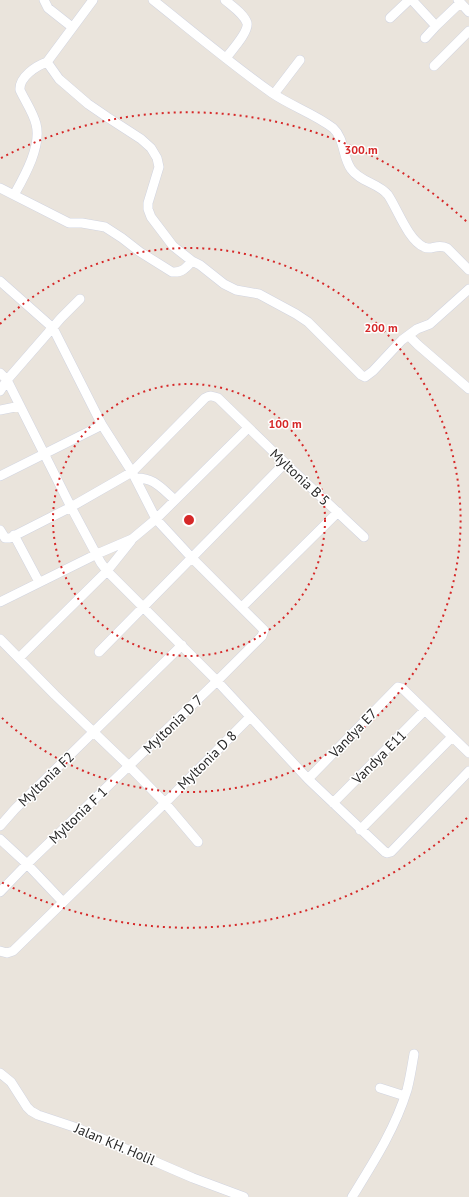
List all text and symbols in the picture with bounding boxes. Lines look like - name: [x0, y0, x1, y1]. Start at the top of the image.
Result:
- text: 300 m: [344, 142, 378, 157]
- text: 200 m: [364, 320, 398, 335]
- text: 100 m: [268, 416, 302, 431]
- street label: Myltonia B 5: [266, 445, 334, 509]
- centre of rings: [182, 513, 196, 527]
- street label: Myltonia D 7: [139, 691, 207, 757]
- street label: Vandya E7: [324, 705, 381, 762]
- street label: Vandya E11: [347, 726, 410, 789]
- street label: Myltonia D 8: [174, 727, 240, 793]
- street label: Myltonia F2: [14, 748, 78, 810]
- street label: Myltonia F 1: [45, 783, 111, 847]
- street label: Jalan KH. Holil: [71, 1119, 158, 1169]

